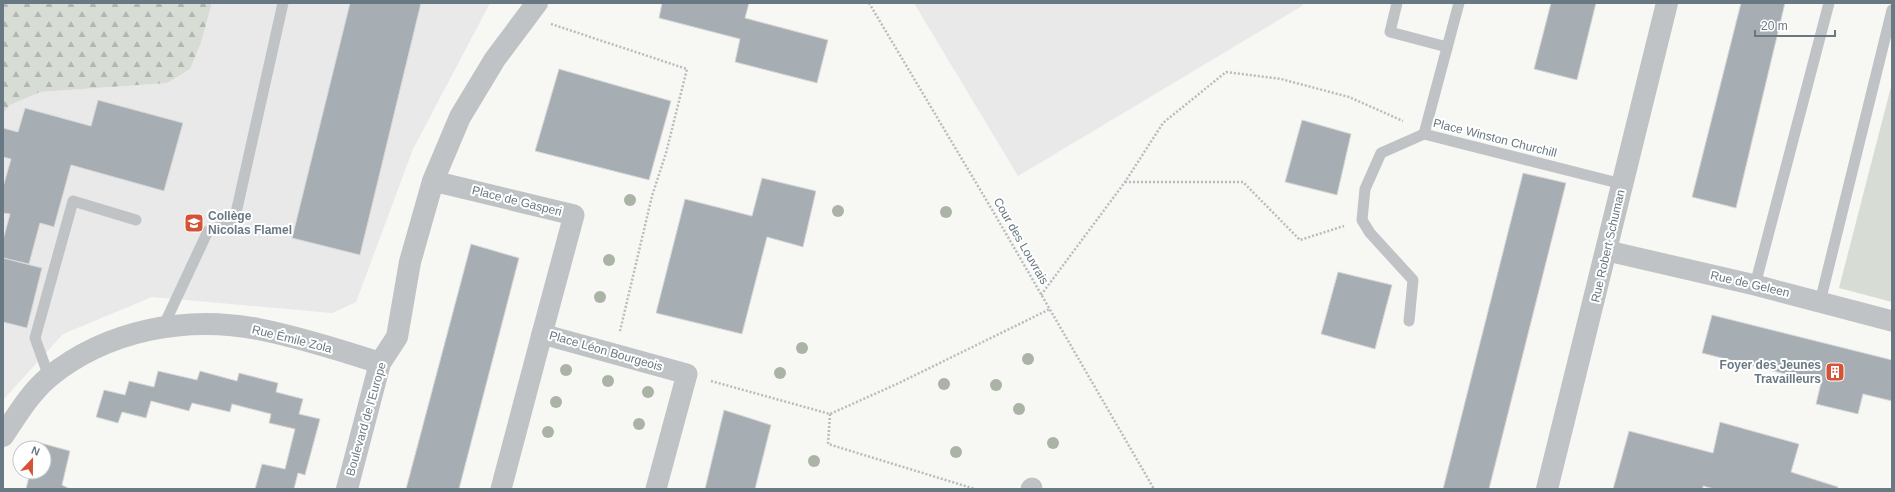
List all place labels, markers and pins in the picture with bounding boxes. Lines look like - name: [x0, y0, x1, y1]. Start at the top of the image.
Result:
- place label: Collège Nicolas Flamel: [208, 209, 292, 237]
- school or university icon: Collège Nicolas Flamel: [183, 212, 205, 234]
- place label: Foyer des Jeunes Travailleurs: [1720, 358, 1821, 386]
- building icon: Foyer des Jeunes Travailleurs: [1824, 361, 1846, 383]

